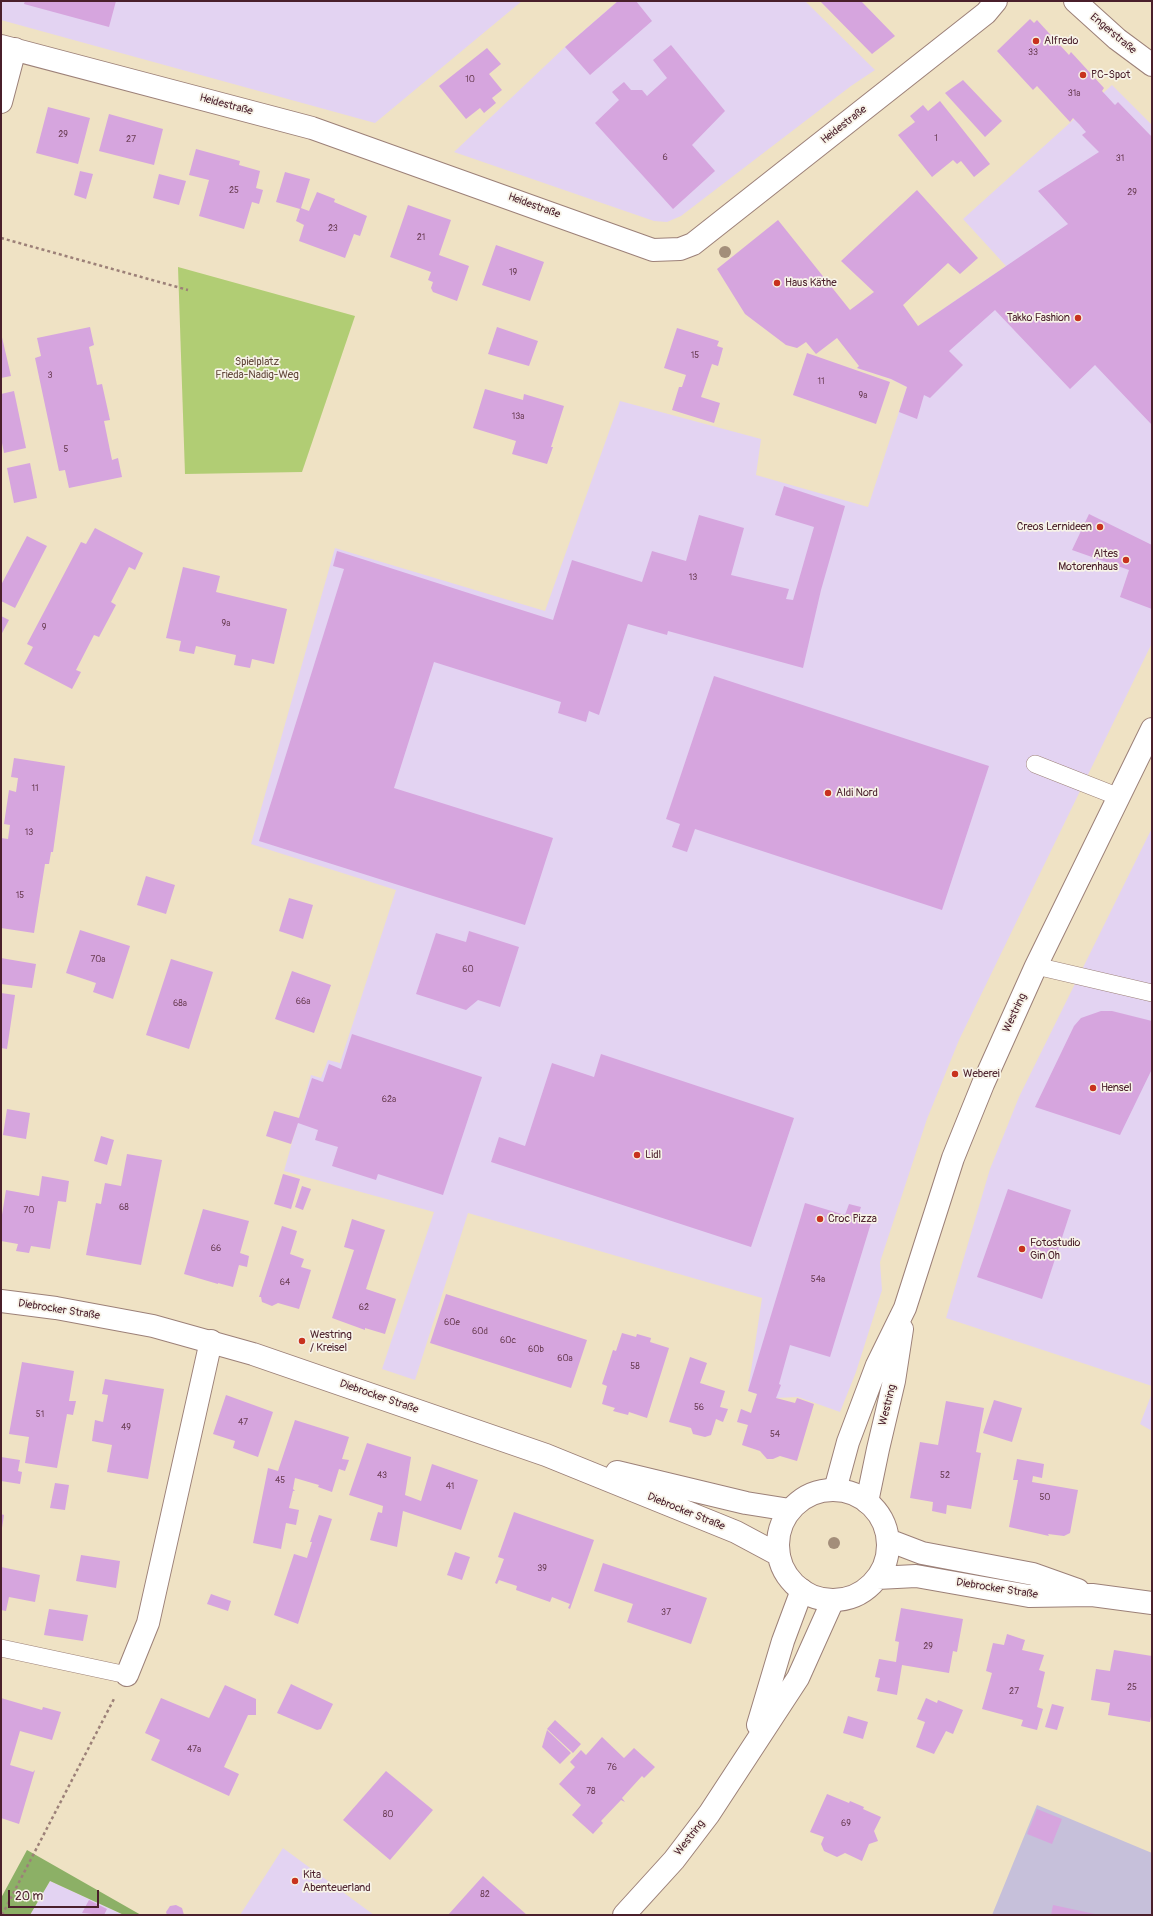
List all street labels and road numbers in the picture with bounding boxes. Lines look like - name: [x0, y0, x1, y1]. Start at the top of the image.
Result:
- street label: Engerstraße: [1087, 11, 1139, 57]
- street label: Heidestraße: [198, 92, 254, 118]
- street label: Heidestraße: [818, 103, 870, 147]
- street label: Heidestraße: [506, 190, 562, 222]
- street label: Westring: [1000, 991, 1030, 1035]
- street label: Diebrocker Straße: [17, 1297, 101, 1323]
- street label: Diebrocker Straße: [338, 1377, 420, 1417]
- street label: Westring: [877, 1383, 899, 1427]
- street label: Diebrocker Straße: [645, 1490, 727, 1534]
- street label: Diebrocker Straße: [955, 1576, 1039, 1602]
- street label: Westring: [672, 1818, 708, 1858]

